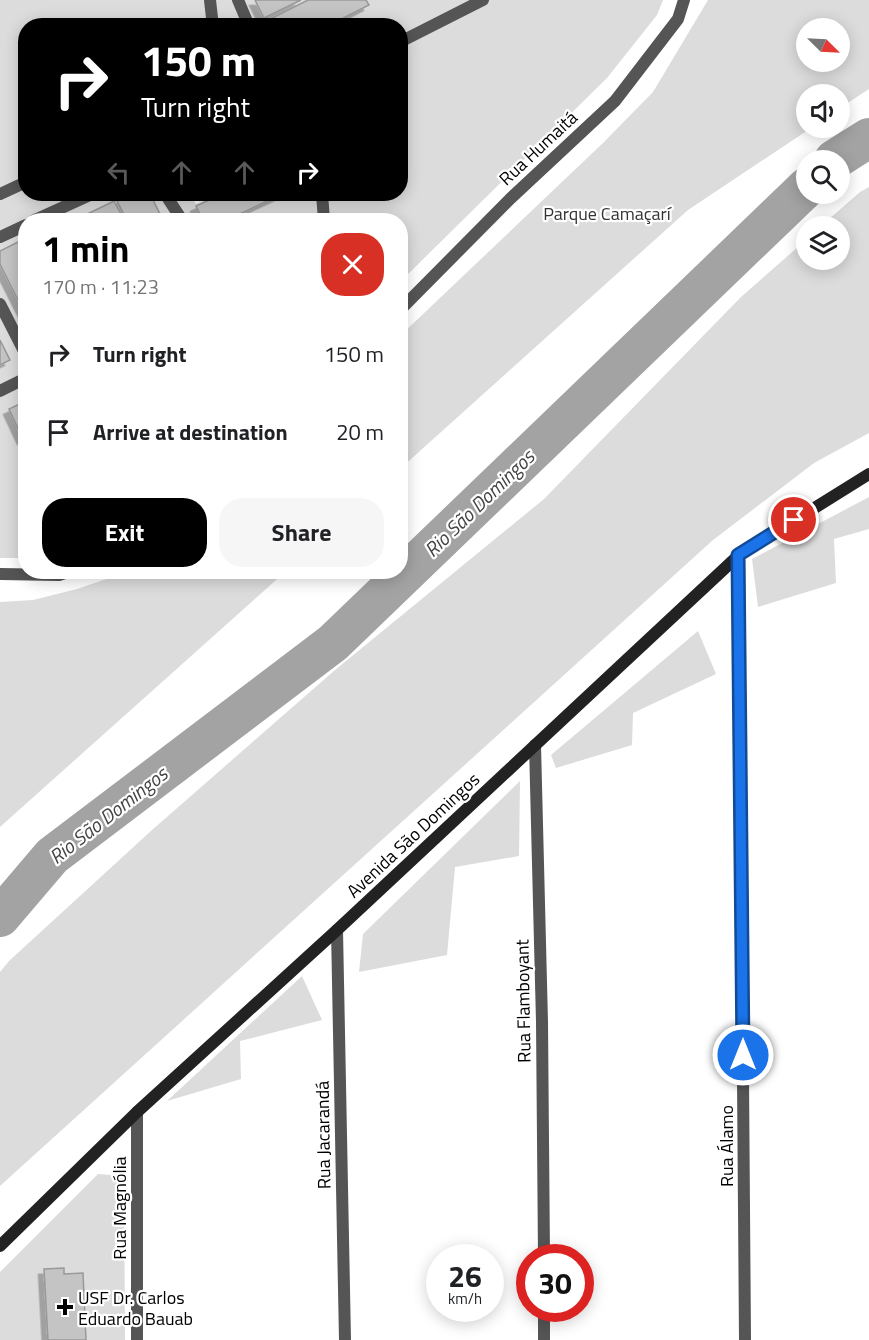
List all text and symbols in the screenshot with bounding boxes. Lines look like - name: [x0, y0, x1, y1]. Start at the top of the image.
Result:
- north arrow: [796, 18, 850, 72]
- map controls: [796, 18, 850, 270]
- text: 150 m: [141, 28, 256, 92]
- icon: right: [42, 42, 120, 120]
- button: sound: [796, 84, 850, 138]
- text: Turn right: [141, 86, 250, 127]
- street label: Rua Humaitá: [493, 104, 583, 192]
- button: search: [796, 150, 850, 204]
- icon: left: [102, 156, 135, 189]
- icon: ahead: [165, 156, 198, 189]
- icon: ahead: [228, 156, 261, 189]
- icon: right: [291, 156, 324, 189]
- park label: Parque Camaçarí: [543, 200, 673, 227]
- button: layers: [796, 216, 850, 270]
- text: 1 min: [42, 221, 129, 276]
- button: close: [321, 233, 384, 296]
- text: 170 m · 11:23: [42, 271, 159, 302]
- text: Turn right: [93, 337, 187, 371]
- text: 150 m: [324, 337, 384, 371]
- icon: right: [42, 338, 75, 371]
- text: Arrive at destination: [93, 415, 288, 449]
- text: 20 m: [336, 415, 384, 449]
- icon: arrive: [42, 416, 75, 449]
- water label: Rio São Domingos: [417, 441, 542, 564]
- pin: [768, 494, 819, 545]
- button: Exit: [42, 498, 207, 567]
- button: Share: [219, 498, 384, 567]
- icon: arrive: [777, 503, 810, 536]
- water label: Rio São Domingos: [42, 758, 175, 871]
- street label: Avenida São Domingos: [340, 766, 486, 904]
- street label: Rua Flamboyant: [508, 938, 538, 1063]
- position arrow: [711, 1023, 775, 1087]
- street label: Rua Jacarandá: [309, 1081, 337, 1189]
- street label: Rua Álamo: [713, 1105, 740, 1187]
- street label: Rua Magnólia: [106, 1156, 133, 1260]
- speed limit sign: 30: [516, 1244, 594, 1322]
- text: 26: [448, 1253, 482, 1299]
- place label: USF Dr. Carlos Eduardo Bauab: [78, 1284, 193, 1332]
- text: km/h: [448, 1287, 482, 1310]
- marker: USF Dr. Carlos Eduardo Bauab: [56, 1298, 74, 1316]

